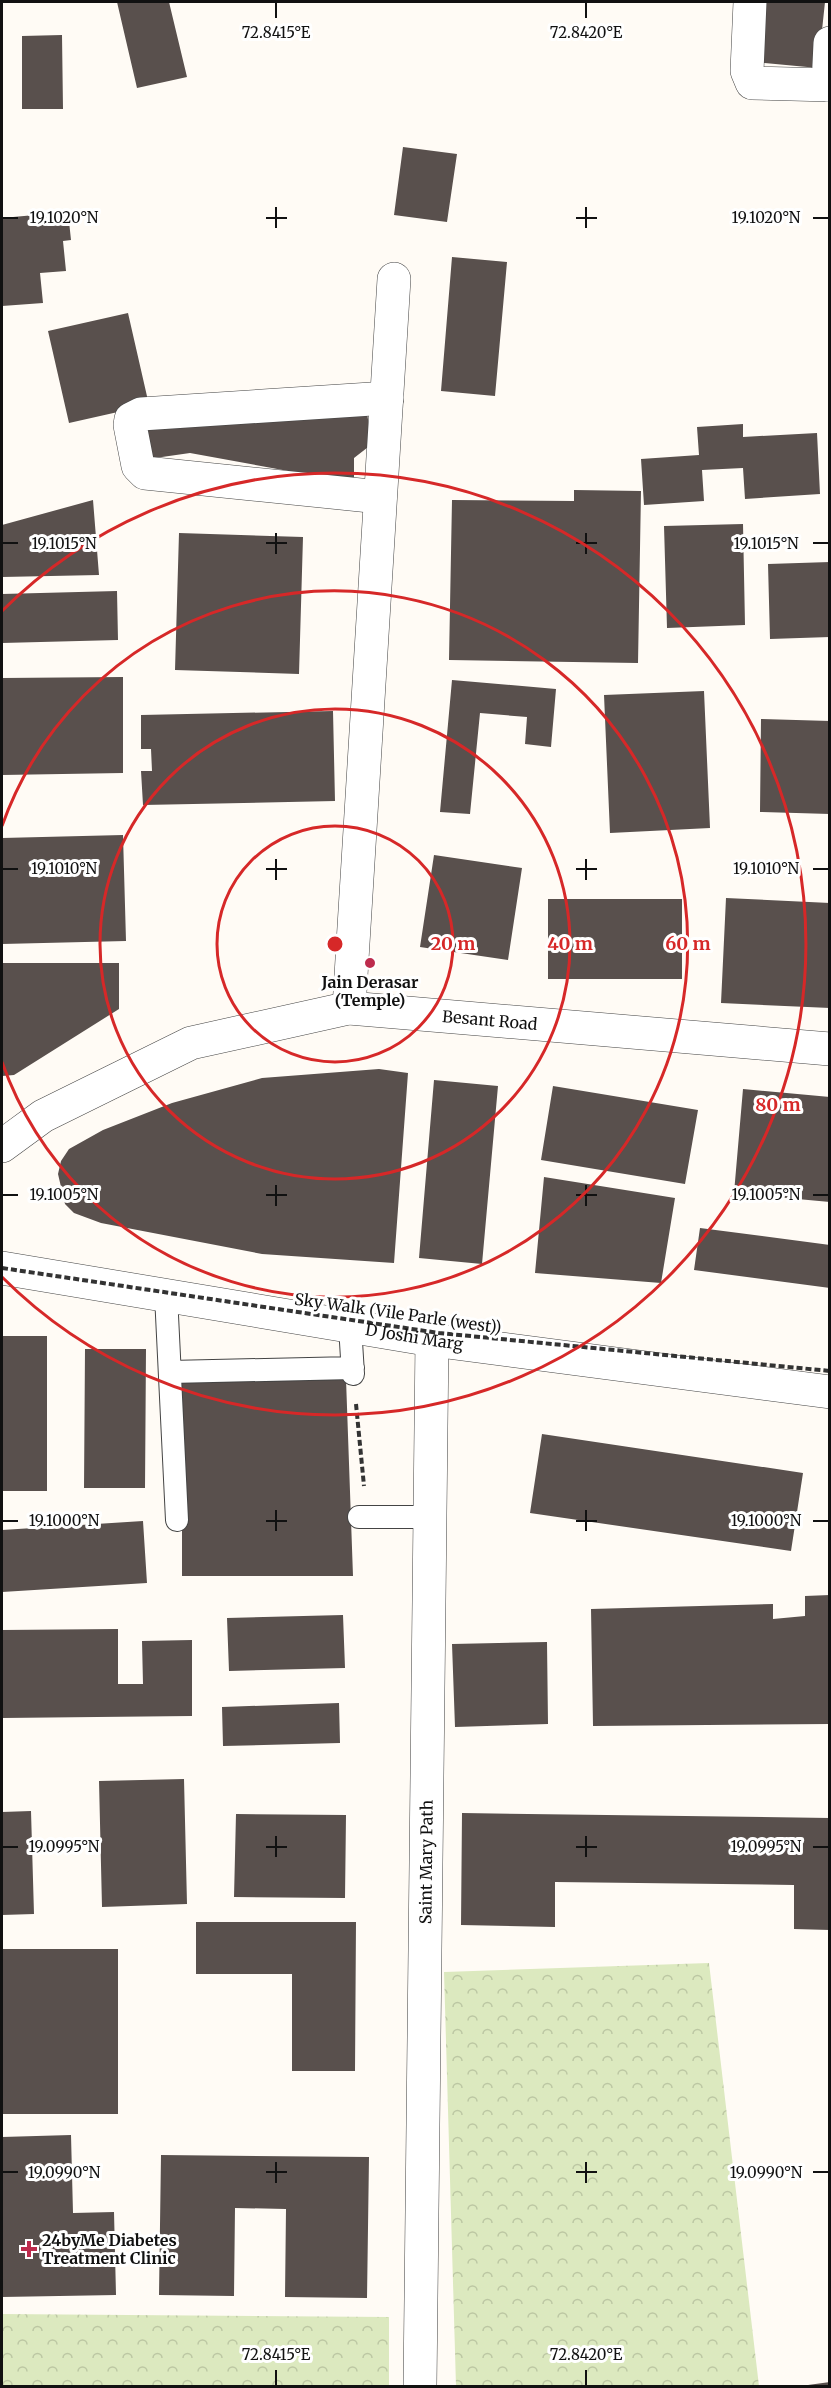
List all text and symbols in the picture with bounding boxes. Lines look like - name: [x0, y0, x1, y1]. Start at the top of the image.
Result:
- text: 72.8415°E: [242, 23, 311, 42]
- text: 72.8420°E: [550, 23, 623, 42]
- text: 19.1020°N: [30, 208, 99, 227]
- text: 19.1020°N: [732, 208, 801, 227]
- text: 19.1015°N: [31, 534, 97, 553]
- text: 19.1015°N: [733, 534, 799, 553]
- text: 19.1010°N: [31, 859, 98, 878]
- text: 19.1010°N: [733, 859, 800, 878]
- text: 20 m: [431, 932, 475, 955]
- text: 40 m: [547, 932, 593, 955]
- text: 60 m: [665, 932, 711, 955]
- centre of rings: [325, 934, 345, 954]
- marker: Jain Derasar (Temple): [363, 956, 377, 970]
- place label: Jain Derasar (Temple): [321, 972, 419, 1010]
- street label: Besant Road: [441, 1006, 539, 1034]
- text: 80 m: [755, 1093, 801, 1116]
- text: 19.1005°N: [30, 1185, 99, 1204]
- text: 19.1005°N: [732, 1185, 801, 1204]
- street label: Sky Walk (Vile Parle (west)): [293, 1289, 503, 1337]
- street label: D Joshi Marg: [364, 1319, 465, 1354]
- text: 19.1000°N: [29, 1511, 100, 1530]
- text: 19.1000°N: [731, 1511, 802, 1530]
- street label: Saint Mary Path: [415, 1799, 437, 1924]
- text: 19.0995°N: [29, 1837, 100, 1856]
- text: 19.0995°N: [731, 1837, 802, 1856]
- text: 19.0990°N: [28, 2163, 101, 2182]
- text: 19.0990°N: [730, 2163, 803, 2182]
- place label: 24byMe Diabetes Treatment Clinic: [42, 2230, 177, 2268]
- marker: 24byMe Diabetes Treatment Clinic: [20, 2240, 38, 2258]
- text: 72.8415°E: [242, 2345, 311, 2364]
- text: 72.8420°E: [550, 2345, 623, 2364]

